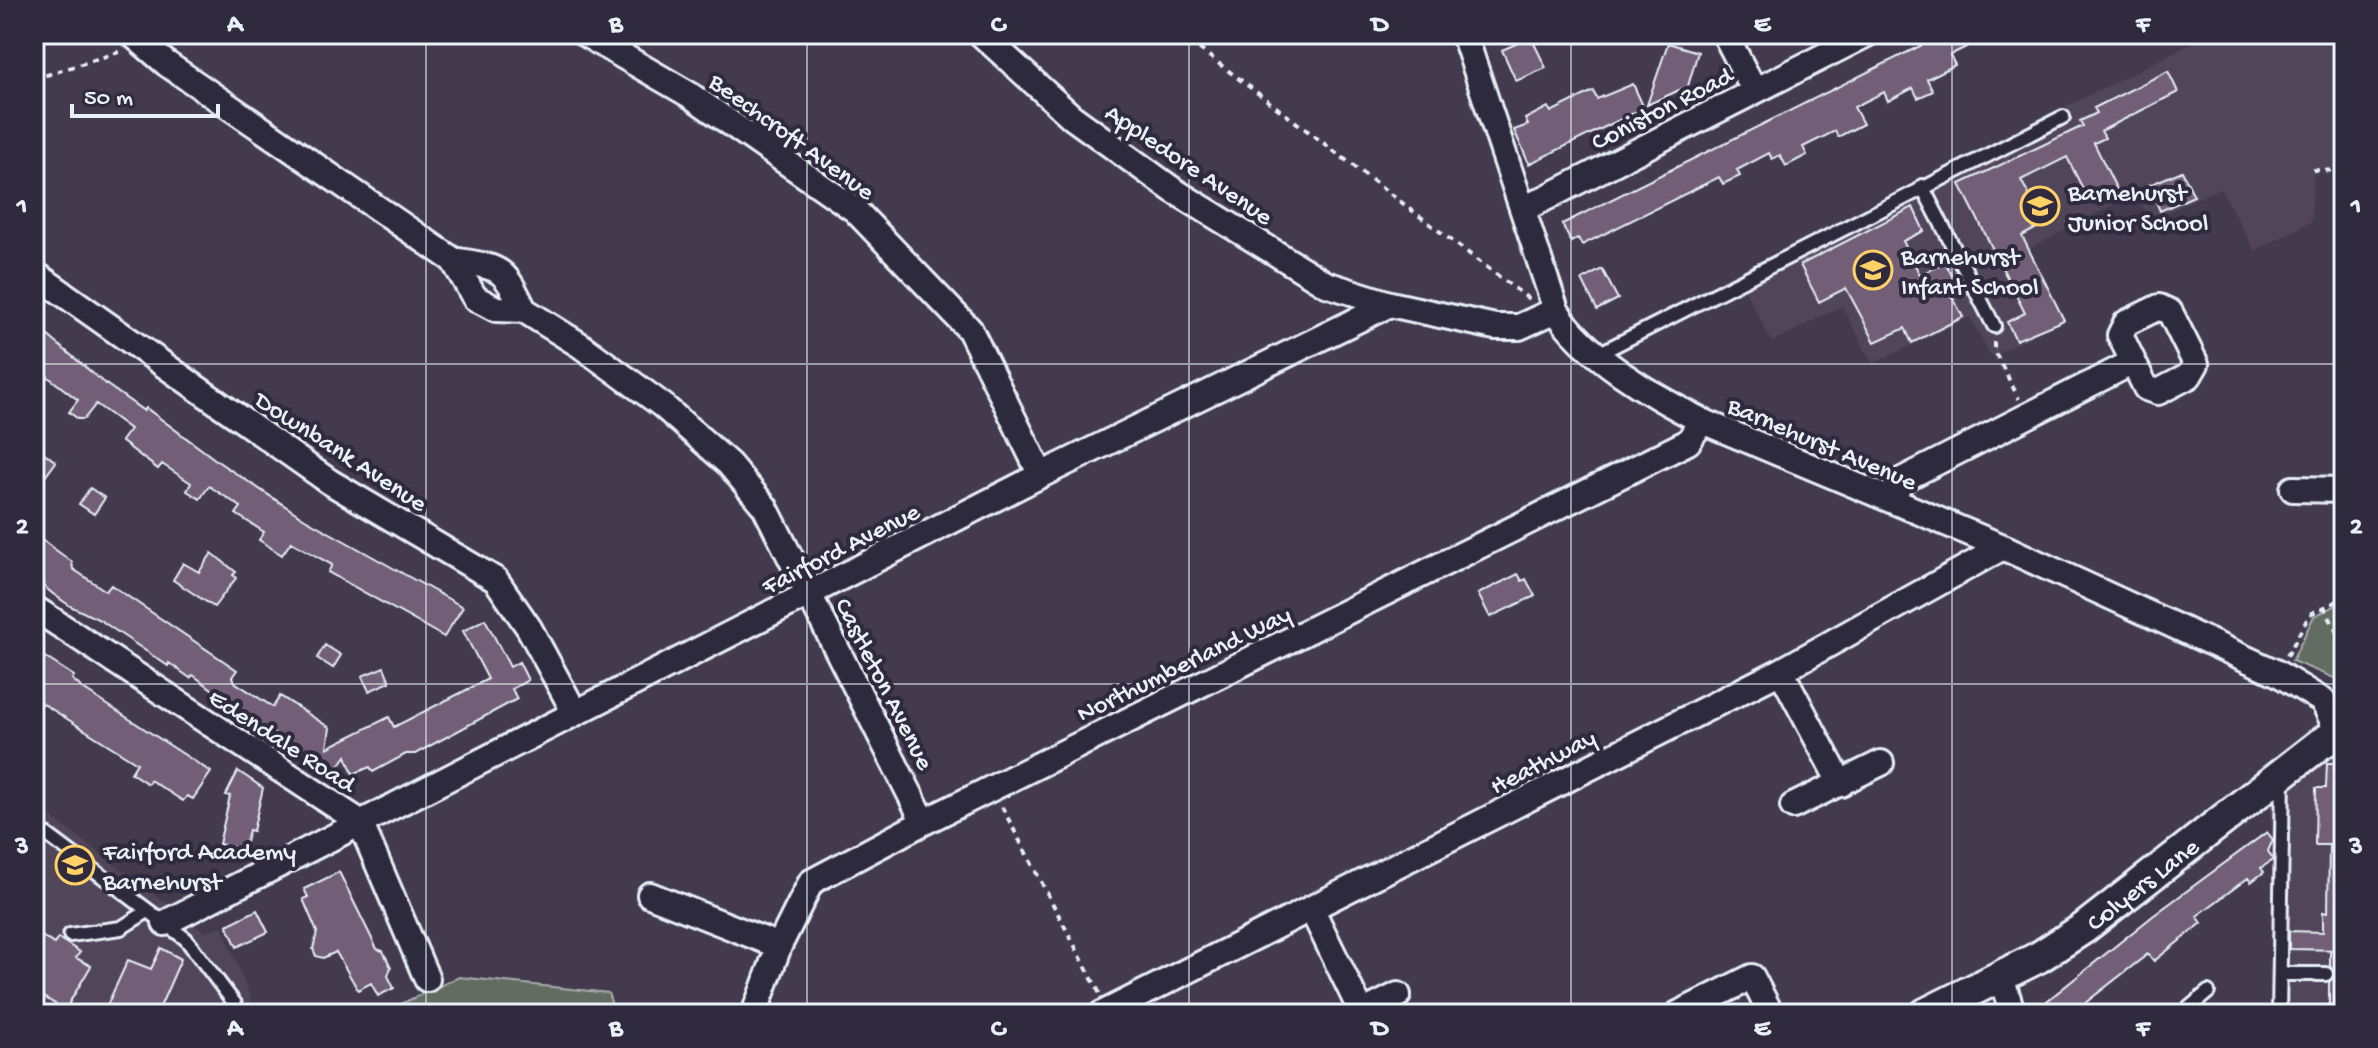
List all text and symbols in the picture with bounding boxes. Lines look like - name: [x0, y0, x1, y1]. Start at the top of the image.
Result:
- text: A: [226, 11, 244, 42]
- text: B: [608, 11, 624, 42]
- text: C: [991, 11, 1008, 42]
- text: D: [1370, 11, 1390, 42]
- text: E: [1754, 11, 1772, 42]
- text: F: [2135, 11, 2151, 42]
- street label: Coniston Road: [1587, 61, 1741, 160]
- scale bar: [72, 68, 218, 118]
- street label: Beechcroft Avenue: [701, 68, 880, 210]
- text: 50 m: [84, 85, 133, 114]
- street label: Appledore Avenue: [1098, 99, 1278, 235]
- place label: Barnehurst Junior School: [2067, 180, 2208, 241]
- school or university icon: Barnehurst Junior School: [2019, 185, 2061, 227]
- text: 1: [16, 193, 27, 224]
- text: 1: [2350, 193, 2361, 224]
- place label: Barnehurst Infant School: [1900, 244, 2039, 305]
- school or university icon: Barnehurst Infant School: [1852, 249, 1894, 291]
- street label: Downbank Avenue: [246, 385, 432, 521]
- street label: Barnehurst Avenue: [1721, 392, 1921, 500]
- street label: Fairford Avenue: [757, 498, 927, 605]
- text: 2: [16, 513, 29, 544]
- text: 2: [2350, 513, 2363, 544]
- street label: Castleton Avenue: [825, 594, 939, 777]
- street label: Northumberland Way: [1073, 601, 1297, 731]
- street label: Edendale Road: [201, 684, 361, 803]
- street label: Heathway: [1486, 724, 1602, 804]
- text: 3: [14, 833, 29, 864]
- street label: Colyers Lane: [2082, 833, 2207, 940]
- text: 3: [2348, 833, 2363, 864]
- place label: Fairford Academy Barnehurst: [102, 839, 296, 900]
- school or university icon: Fairford Academy Barnehurst: [54, 844, 96, 886]
- text: A: [226, 1015, 244, 1046]
- text: B: [608, 1015, 624, 1046]
- text: C: [991, 1015, 1008, 1046]
- text: D: [1370, 1015, 1390, 1046]
- text: E: [1754, 1015, 1772, 1046]
- text: F: [2135, 1015, 2151, 1046]

